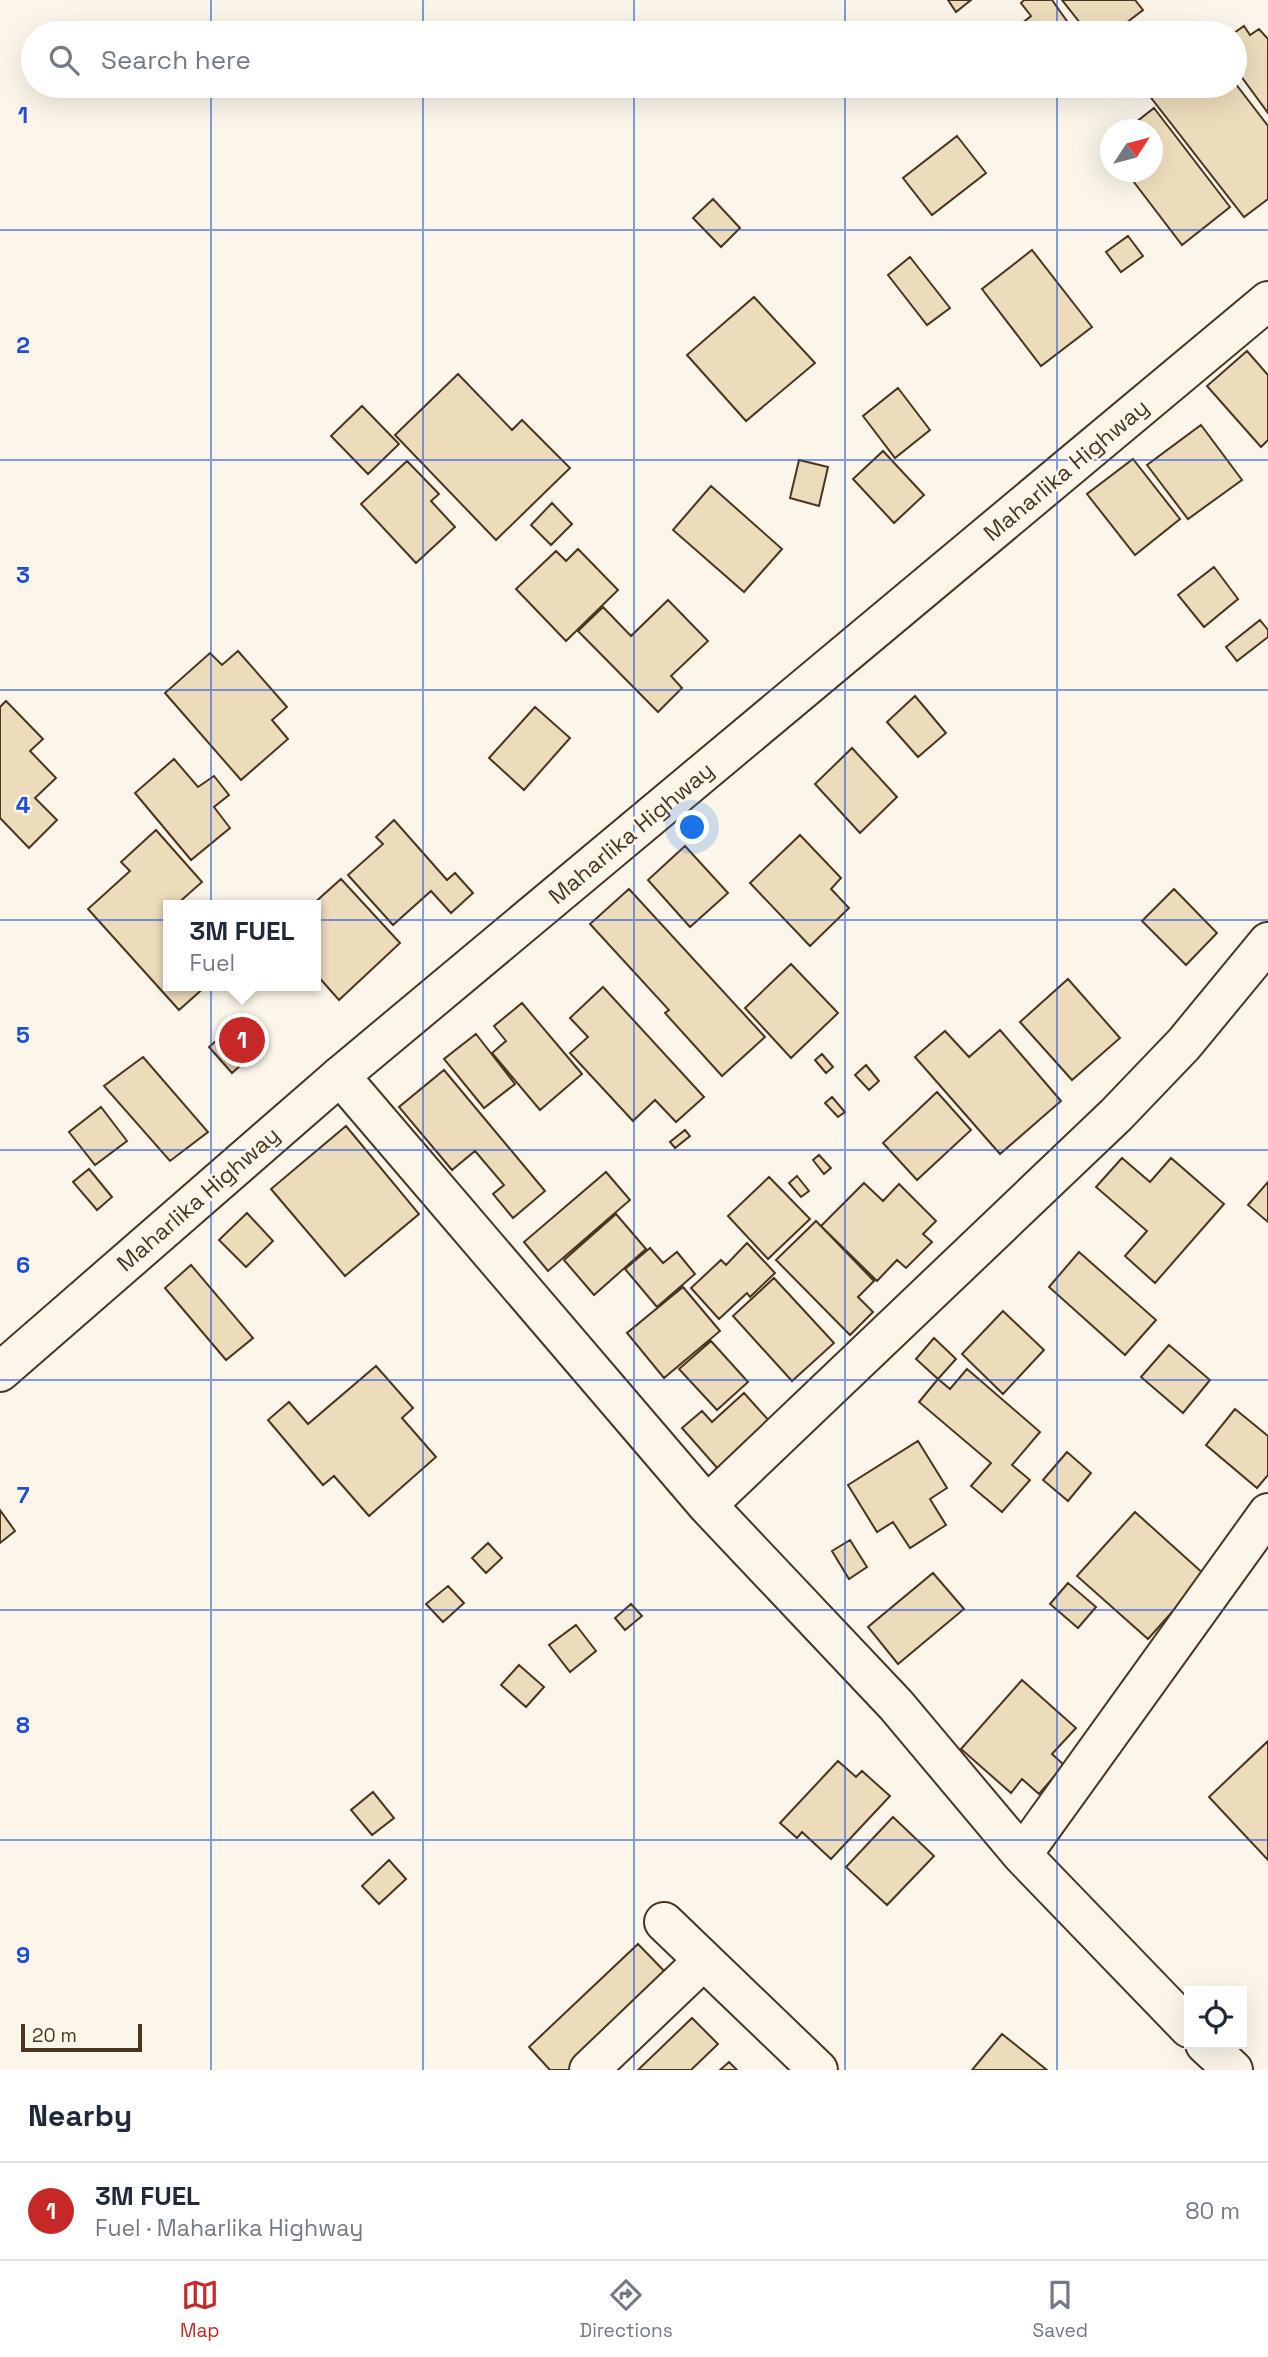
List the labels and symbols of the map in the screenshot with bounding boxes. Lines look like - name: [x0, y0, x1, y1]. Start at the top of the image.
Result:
- text: 1: [18, 100, 28, 130]
- north arrow: [1100, 119, 1163, 182]
- text: 2: [16, 330, 30, 360]
- street label: Maharlika Highway: [977, 392, 1155, 548]
- text: 3: [16, 560, 30, 590]
- street label: Maharlika Highway: [542, 755, 720, 911]
- text: 4: [16, 790, 31, 820]
- your location: [675, 810, 709, 844]
- pin: 1: [219, 1014, 265, 1066]
- text: 5: [16, 1020, 30, 1050]
- street label: Maharlika Highway: [110, 1120, 286, 1278]
- text: 6: [16, 1250, 30, 1280]
- text: 7: [17, 1480, 30, 1510]
- text: 8: [16, 1710, 30, 1740]
- text: 9: [16, 1940, 30, 1970]
- scale bar: [21, 2021, 142, 2053]

